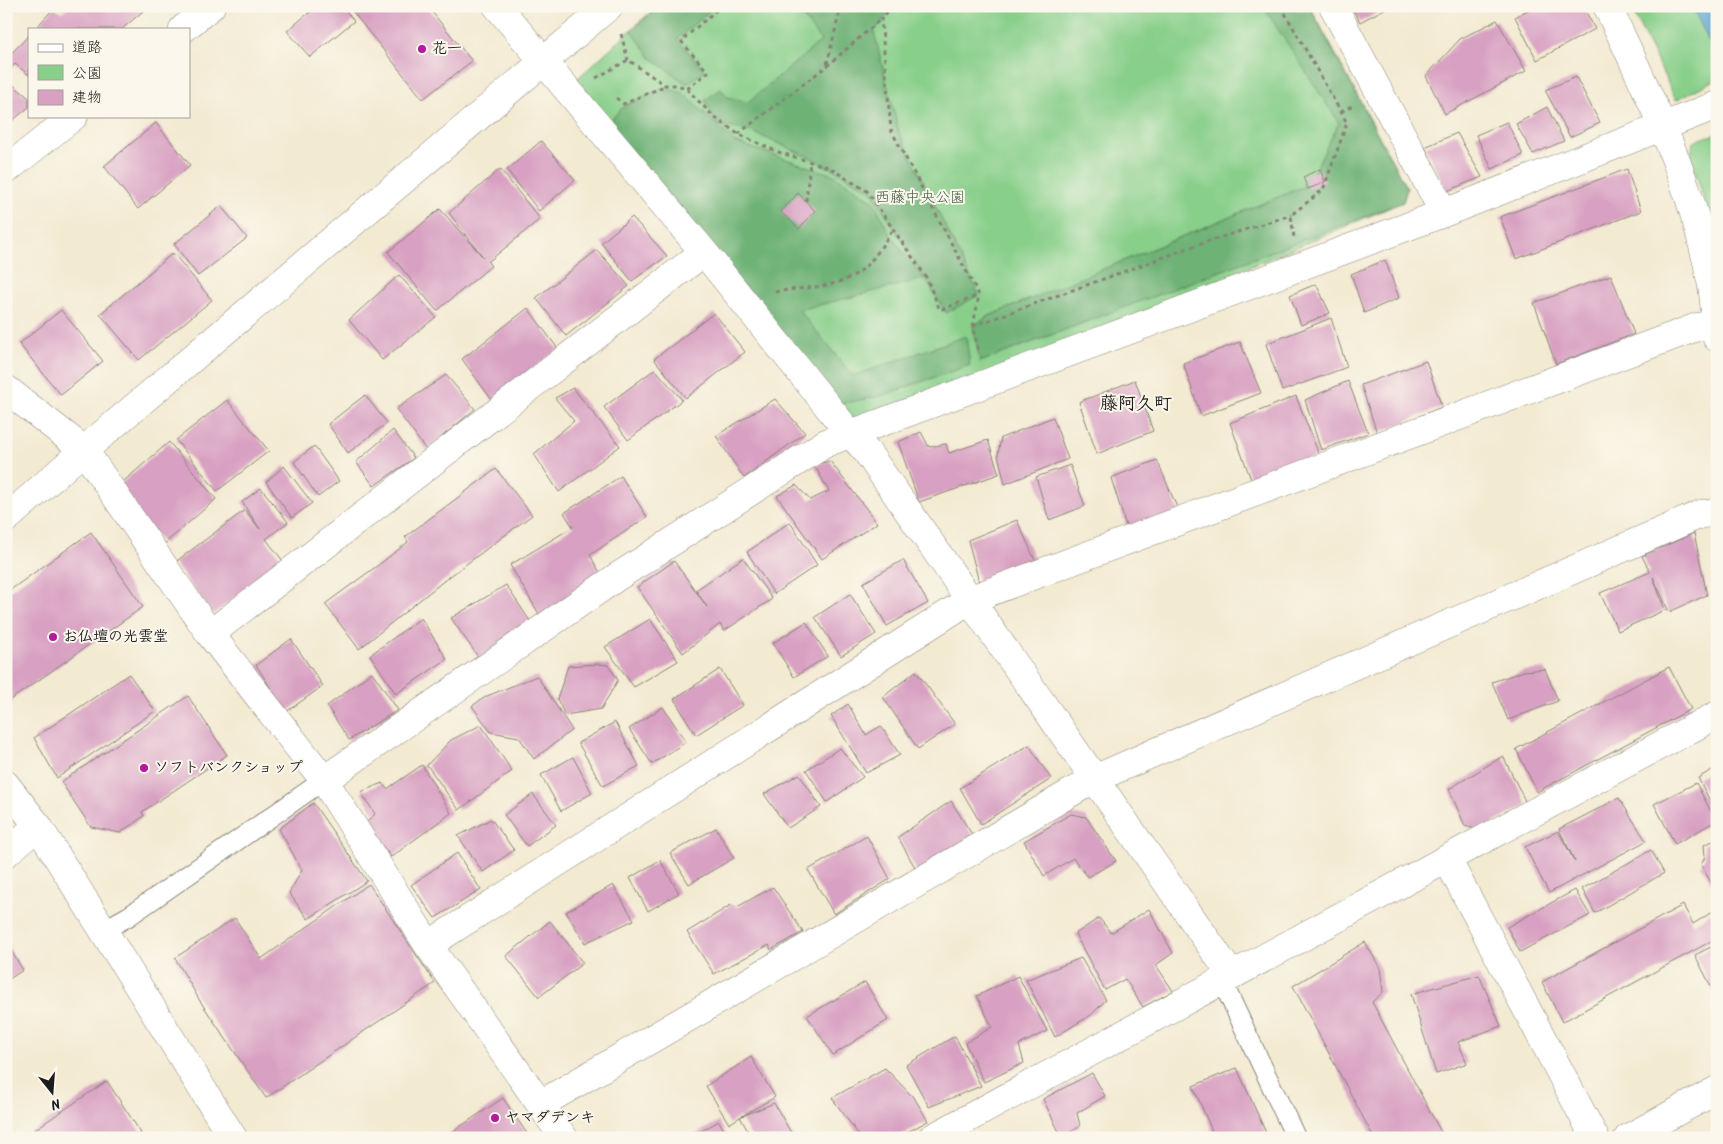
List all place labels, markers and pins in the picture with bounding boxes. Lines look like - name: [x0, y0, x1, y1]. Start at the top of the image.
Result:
- place label: 花一: [432, 37, 462, 61]
- marker: 花一: [416, 43, 428, 55]
- place label: お仏壇の光雲堂: [63, 625, 168, 649]
- marker: お仏壇の光雲堂: [47, 631, 59, 643]
- place label: ソフトバンクショップ: [154, 756, 303, 780]
- marker: ソフトバンクショップ: [138, 762, 150, 774]
- place label: ヤマダデンキ: [505, 1106, 595, 1130]
- marker: ヤマダデンキ: [489, 1112, 501, 1124]

